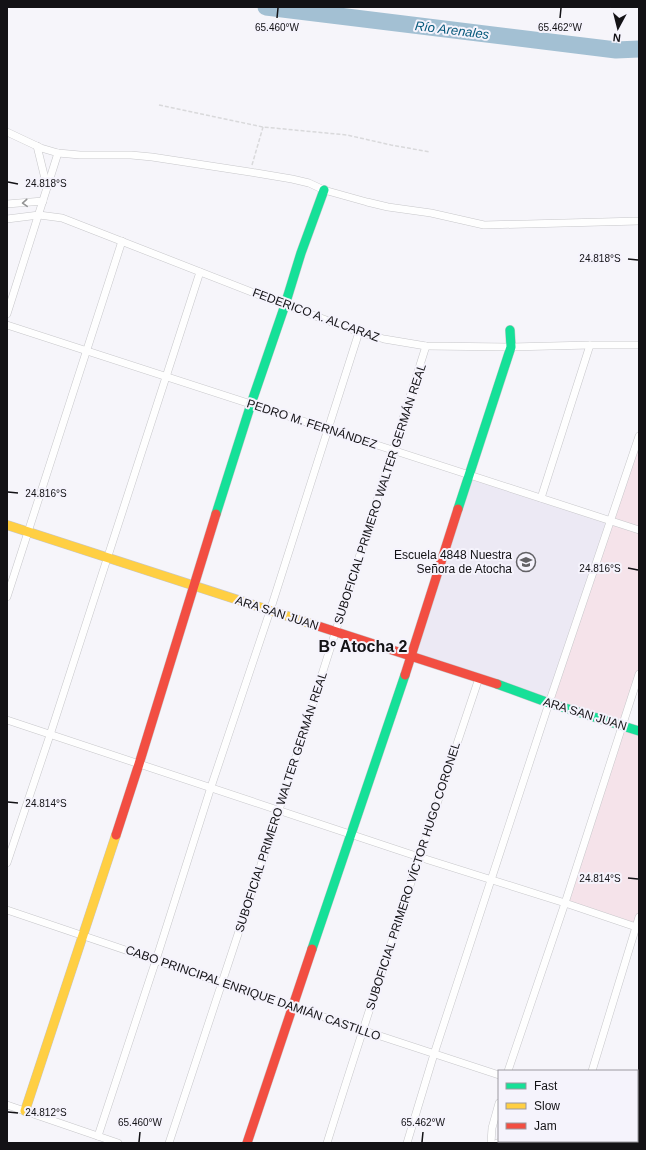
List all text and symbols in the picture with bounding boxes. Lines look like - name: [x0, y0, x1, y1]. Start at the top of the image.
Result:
- north arrow: [598, 8, 638, 48]
- water label: Río Arenales: [414, 18, 490, 42]
- text: 65.460°W: [255, 22, 300, 33]
- text: 65.462°W: [538, 22, 583, 33]
- text: N: [612, 31, 621, 44]
- text: 24.818°S: [25, 178, 67, 189]
- one-way arrow: [22, 198, 28, 207]
- text: 24.818°S: [579, 253, 621, 264]
- street label: FEDERICO A. ALCARAZ: [251, 285, 381, 345]
- street label: SUBOFICIAL PRIMERO WALTER GERMÁN REAL: [330, 361, 429, 626]
- street label: PEDRO M. FERNÁNDEZ: [245, 395, 379, 452]
- text: 24.816°S: [25, 488, 67, 499]
- place label: Escuela 4848 Nuestra Señora de Atocha: [394, 548, 512, 576]
- school or university icon: Escuela 4848 Nuestra Señora de Atocha: [515, 551, 537, 573]
- text: 24.816°S: [579, 563, 621, 574]
- street label: ARA SAN JUAN: [234, 593, 320, 633]
- district label: Bº Atocha 2: [319, 638, 408, 655]
- street label: SUBOFICIAL PRIMERO WALTER GERMÁN REAL: [231, 669, 330, 934]
- street label: ARA SAN JUAN: [541, 695, 629, 733]
- street label: SUBOFICIAL PRIMERO VÍCTOR HUGO CORONEL: [362, 740, 463, 1012]
- text: 24.814°S: [25, 798, 67, 809]
- text: 24.814°S: [579, 873, 621, 884]
- street label: CABO PRINCIPAL ENRIQUE DAMIÁN CASTILLO: [124, 942, 383, 1043]
- legend: [498, 1070, 638, 1142]
- text: Fast: [534, 1079, 558, 1093]
- text: Slow: [534, 1099, 560, 1113]
- text: 24.812°S: [25, 1107, 67, 1118]
- text: 65.460°W: [118, 1117, 163, 1128]
- text: 65.462°W: [401, 1117, 446, 1128]
- text: Jam: [534, 1119, 557, 1133]

